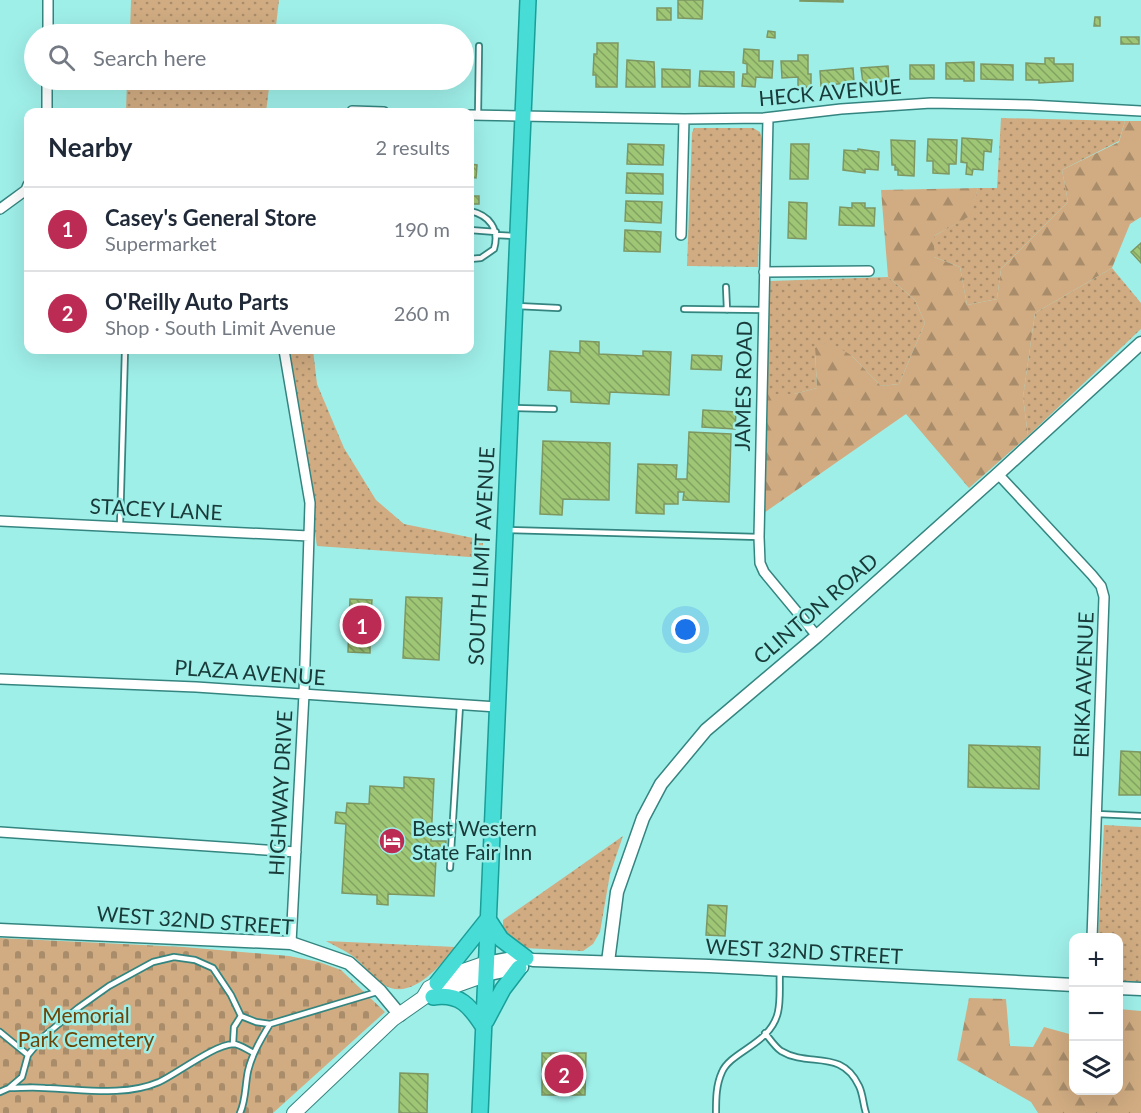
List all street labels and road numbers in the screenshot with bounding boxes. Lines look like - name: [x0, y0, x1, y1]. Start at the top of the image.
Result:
- street label: HECK AVENUE: [757, 73, 902, 110]
- street label: JAMES ROAD: [729, 320, 756, 452]
- street label: SOUTH LIMIT AVENUE: [462, 446, 499, 666]
- street label: STACEY LANE: [89, 493, 223, 524]
- street label: CLINTON ROAD: [748, 547, 882, 669]
- street label: ERIKA AVENUE: [1067, 611, 1098, 758]
- street label: PLAZA AVENUE: [174, 654, 327, 689]
- street label: HIGHWAY DRIVE: [263, 709, 296, 876]
- street label: WEST 32ND STREET: [96, 900, 295, 939]
- street label: WEST 32ND STREET: [705, 933, 904, 968]

